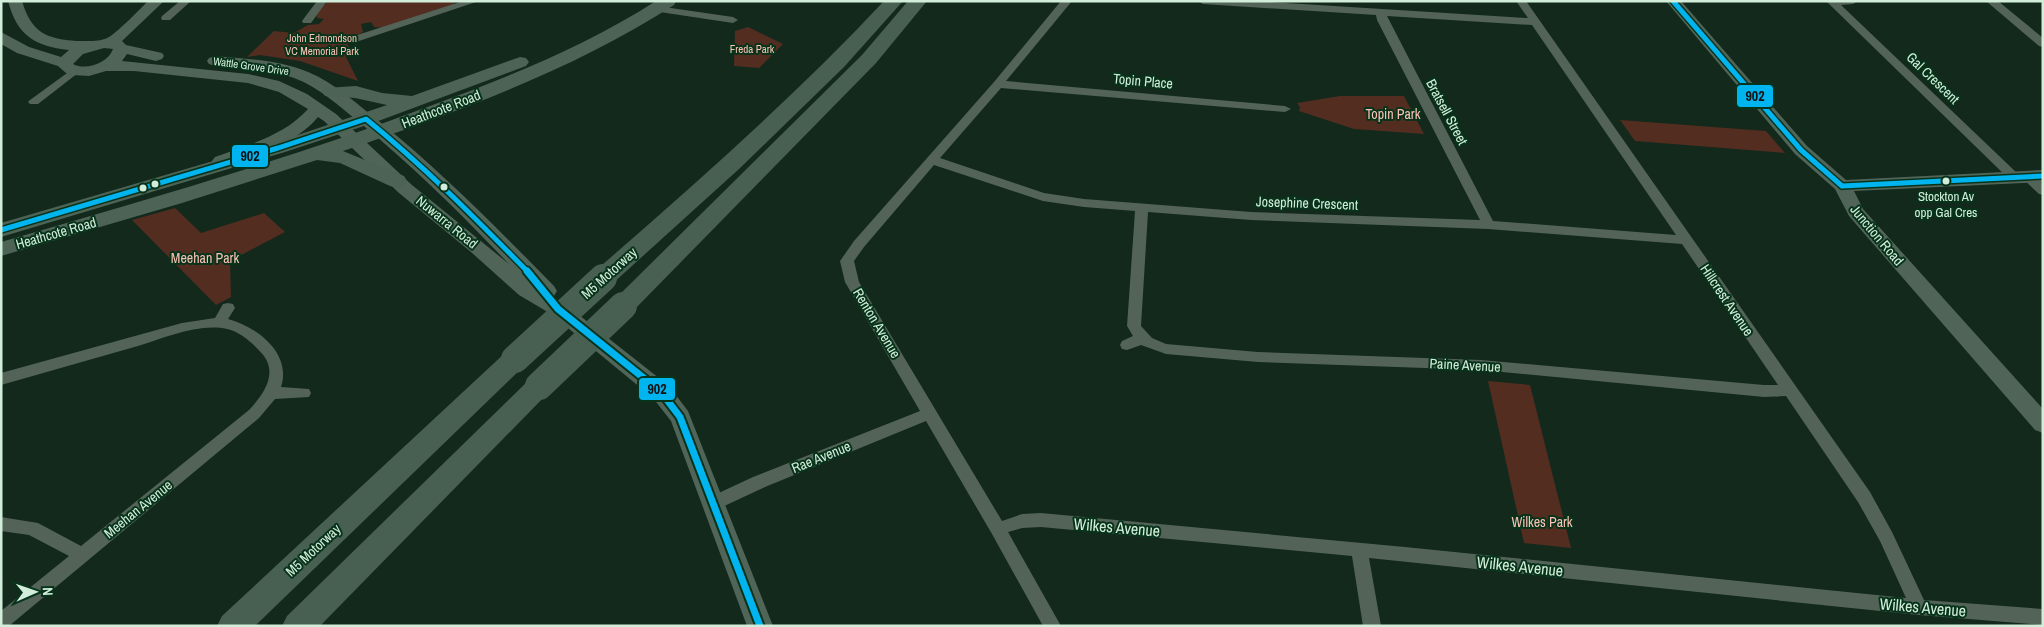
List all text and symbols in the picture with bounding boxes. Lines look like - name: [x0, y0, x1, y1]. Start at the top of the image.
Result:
- park label: John Edmondson VC Memorial Park: [285, 31, 359, 58]
- park label: Freda Park: [730, 42, 775, 56]
- street label: Gal Crescent: [1903, 48, 1963, 108]
- street label: Wattle Grove Drive: [212, 54, 290, 78]
- street label: Topin Place: [1112, 69, 1174, 93]
- street label: Bratsell Street: [1422, 76, 1472, 148]
- line badge: 902: [1736, 84, 1774, 108]
- street label: Heathcote Road: [399, 86, 483, 132]
- text: 902: [1745, 87, 1765, 105]
- park label: Topin Park: [1366, 105, 1421, 123]
- line badge: 902: [231, 144, 269, 168]
- text: 902: [240, 147, 260, 165]
- marker: Stockton Av opp Gal Cres: [1941, 176, 1951, 186]
- unlabelled marker: [150, 179, 160, 189]
- unlabelled marker: [439, 182, 449, 192]
- unlabelled marker: [138, 183, 148, 193]
- place label: Stockton Av opp Gal Cres: [1915, 188, 1977, 221]
- street label: Nuwarra Road: [413, 192, 481, 252]
- street label: Josephine Crescent: [1256, 192, 1358, 214]
- street label: Junction Road: [1846, 201, 1908, 269]
- street label: Heathcote Road: [14, 213, 98, 253]
- street label: M5 Motorway: [577, 243, 641, 303]
- park label: Meehan Park: [171, 249, 239, 267]
- street label: Hillcrest Avenue: [1696, 261, 1758, 339]
- street label: Renton Avenue: [849, 285, 905, 361]
- street label: Paine Avenue: [1429, 354, 1501, 376]
- line badge: 902: [638, 377, 676, 401]
- text: 902: [647, 380, 667, 398]
- street label: Rae Avenue: [789, 437, 853, 477]
- street label: Meehan Avenue: [100, 476, 176, 542]
- street label: Wilkes Avenue: [1073, 512, 1161, 542]
- park label: Wilkes Park: [1511, 513, 1573, 531]
- street label: M5 Motorway: [282, 520, 345, 580]
- street label: Wilkes Avenue: [1476, 551, 1564, 581]
- north arrow: [10, 567, 60, 617]
- text: N: [39, 587, 57, 596]
- street label: Wilkes Avenue: [1879, 592, 1967, 622]

